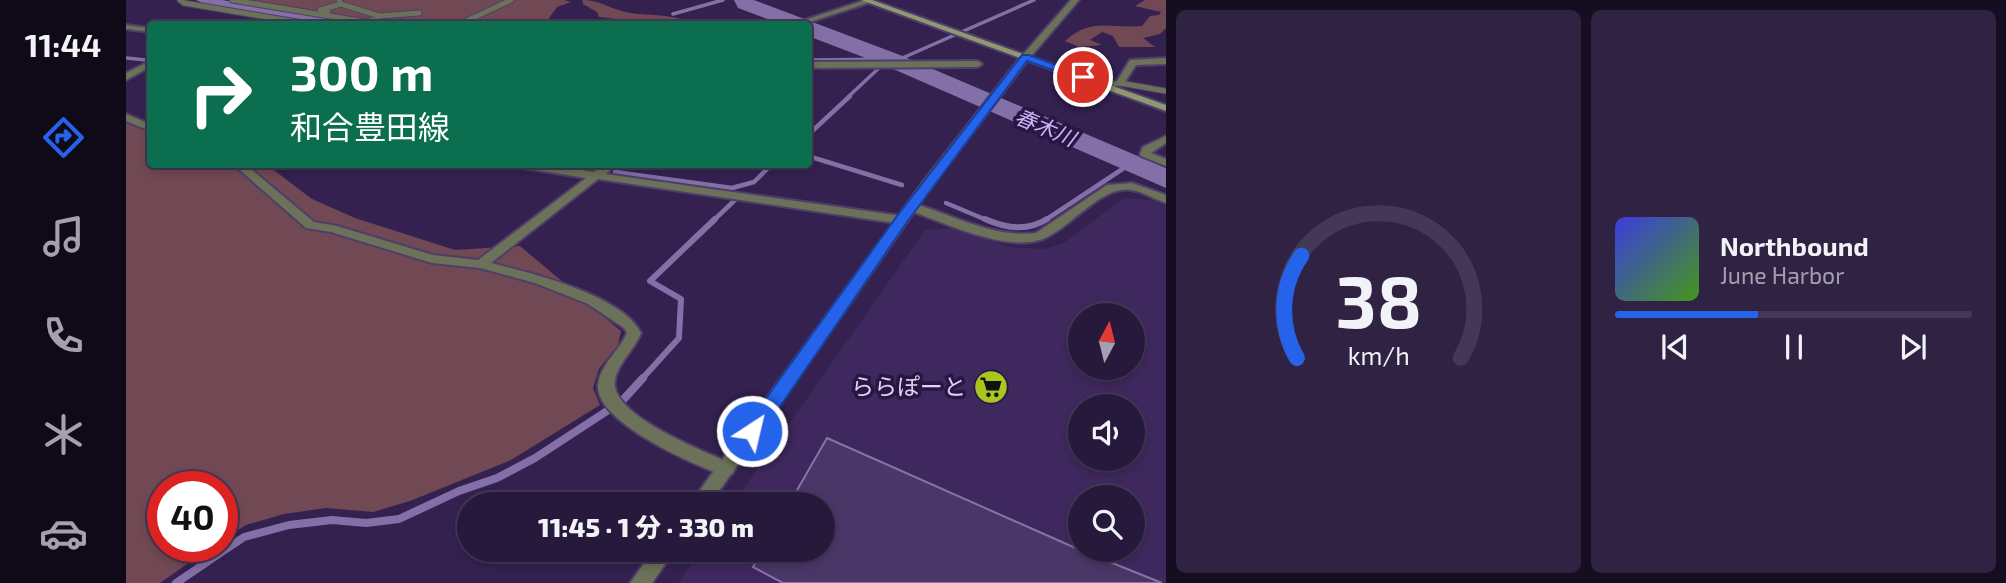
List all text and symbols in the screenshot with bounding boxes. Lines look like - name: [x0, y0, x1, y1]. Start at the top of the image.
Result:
- text: 11:44: [25, 25, 101, 63]
- text: 300 m: [290, 42, 433, 101]
- pin: [1053, 47, 1113, 107]
- icon: right: [175, 49, 266, 140]
- icon: arrive: [1064, 58, 1102, 96]
- water label: 春木川: [1012, 103, 1081, 151]
- text: 和合豊田線: [290, 107, 450, 145]
- icon: directions: [39, 113, 88, 162]
- icon: music: [39, 212, 88, 261]
- text: Northbound: [1720, 230, 1869, 261]
- text: 38: [1335, 255, 1422, 343]
- text: June Harbor: [1720, 261, 1844, 289]
- north arrow: [1068, 303, 1144, 380]
- map controls: [1068, 303, 1145, 562]
- icon: phone: [39, 311, 88, 360]
- icon: previous: [1656, 328, 1694, 366]
- icon: pause: [1775, 328, 1813, 366]
- icon: next: [1894, 328, 1932, 366]
- text: km/h: [1347, 339, 1410, 369]
- supermarket icon: ららぽーと: [972, 368, 1010, 406]
- place label: ららぽーと: [851, 372, 966, 400]
- position arrow: [715, 394, 789, 468]
- button: sound: [1068, 394, 1145, 471]
- icon: climate: [39, 410, 88, 459]
- speed limit sign: 40: [147, 471, 238, 562]
- button: search: [1068, 485, 1145, 562]
- icon: car: [39, 509, 88, 558]
- text: 11:45 · 1 分 · 330 m: [538, 511, 754, 542]

